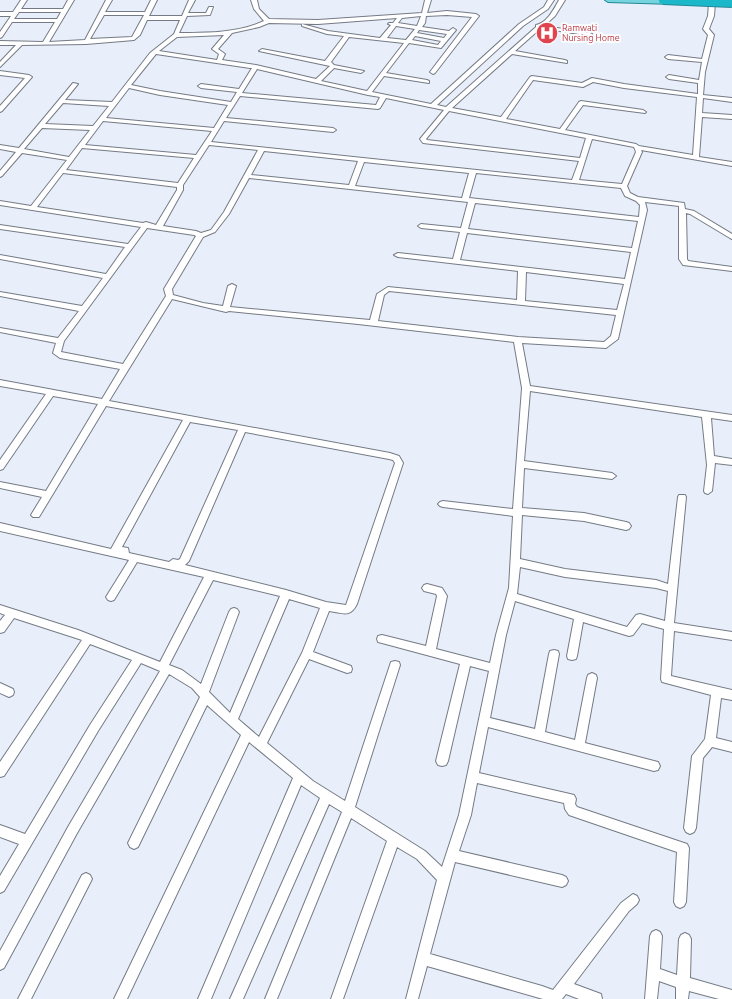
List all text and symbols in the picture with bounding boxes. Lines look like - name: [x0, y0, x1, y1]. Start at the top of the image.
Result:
- hospital icon: Ramwati Nursing Home: [534, 20, 560, 46]
- place label: Ramwati Nursing Home: [562, 23, 620, 43]

